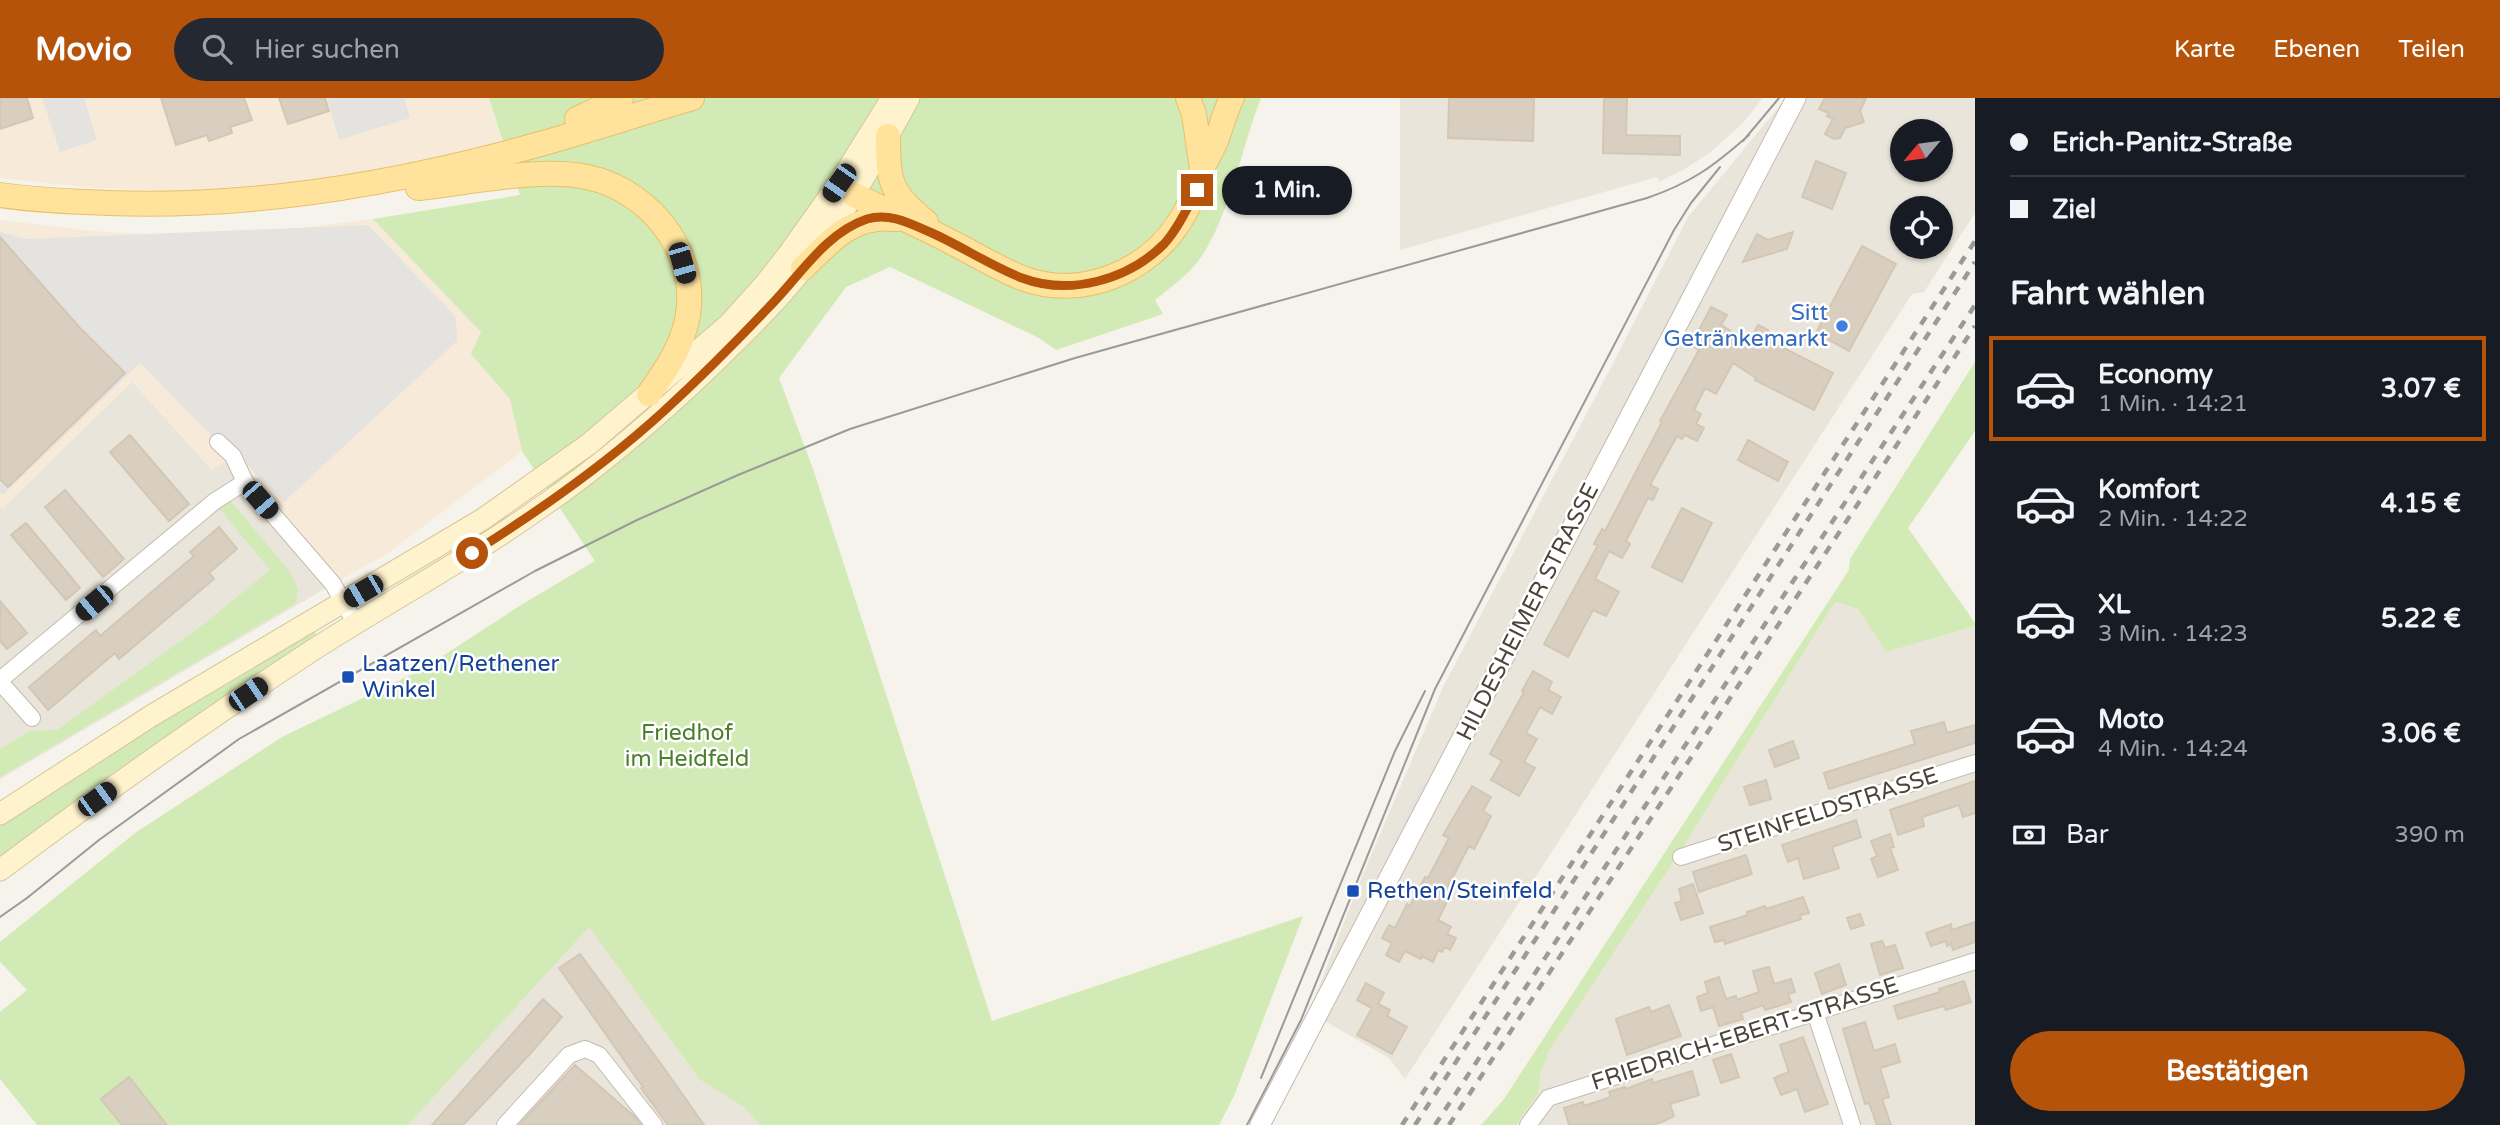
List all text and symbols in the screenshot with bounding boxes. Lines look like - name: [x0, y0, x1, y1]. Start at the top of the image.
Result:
- search box: [174, 18, 664, 81]
- text: Movio: [35, 30, 132, 69]
- icon: search: [198, 30, 236, 68]
- text: Hier suchen: [254, 34, 400, 65]
- text: Karte: [2174, 35, 2235, 64]
- text: Ebenen: [2273, 35, 2360, 64]
- text: Teilen: [2398, 35, 2465, 64]
- north arrow: [1890, 119, 1953, 182]
- map controls: [1890, 119, 1953, 259]
- text: Erich-Panitz-Straße: [2052, 127, 2292, 158]
- car: [819, 160, 860, 206]
- callout: 1 Min.: [1222, 166, 1351, 214]
- route end: [1181, 174, 1213, 206]
- text: 1 Min.: [1253, 176, 1321, 204]
- text: Ziel: [2052, 194, 2096, 225]
- button: locate: [1890, 196, 1953, 259]
- car: [667, 240, 698, 286]
- text: Fahrt wählen: [2010, 275, 2206, 313]
- place label: Sitt Getränkemarkt: [1664, 299, 1828, 353]
- marker: Sitt Getränkemarkt: [1834, 318, 1850, 334]
- icon: car: [2014, 357, 2077, 420]
- text: Economy: [2098, 359, 2213, 390]
- text: 3.07 €: [2381, 373, 2461, 404]
- text: 1 Min. · 14:21: [2098, 390, 2248, 418]
- icon: car: [2014, 472, 2077, 535]
- text: Komfort: [2098, 474, 2200, 505]
- car: [239, 477, 282, 523]
- street label: HILDESHEIMER STRASSE: [1451, 479, 1605, 745]
- text: 4.15 €: [2381, 488, 2461, 519]
- text: 2 Min. · 14:22: [2098, 505, 2248, 533]
- route start: [456, 537, 488, 569]
- car: [340, 571, 387, 611]
- car: [72, 581, 117, 625]
- icon: car: [2014, 587, 2077, 650]
- text: XL: [2098, 589, 2130, 620]
- text: 5.22 €: [2381, 603, 2461, 634]
- text: 3 Min. · 14:23: [2098, 620, 2248, 648]
- place label: Laatzen/Rethener Winkel: [362, 650, 560, 704]
- marker: Laatzen/Rethener Winkel: [340, 669, 356, 685]
- car: [225, 674, 272, 714]
- icon: car: [2014, 702, 2077, 765]
- text: Moto: [2098, 704, 2164, 735]
- text: 3.06 €: [2381, 718, 2461, 749]
- park label: Friedhof im Heidfeld: [625, 719, 749, 773]
- text: 4 Min. · 14:24: [2098, 735, 2248, 763]
- street label: STEINFELDSTRASSE: [1714, 761, 1942, 859]
- car: [74, 778, 121, 820]
- icon: cash: [2010, 816, 2048, 854]
- text: Bar: [2066, 819, 2109, 850]
- text: 390 m: [2395, 821, 2465, 849]
- place label: Rethen/Steinfeld: [1367, 877, 1553, 905]
- marker: Rethen/Steinfeld: [1345, 883, 1361, 899]
- street label: FRIEDRICH-EBERT-STRASSE: [1588, 971, 1902, 1097]
- button: Bestätigen: [2010, 1031, 2465, 1111]

